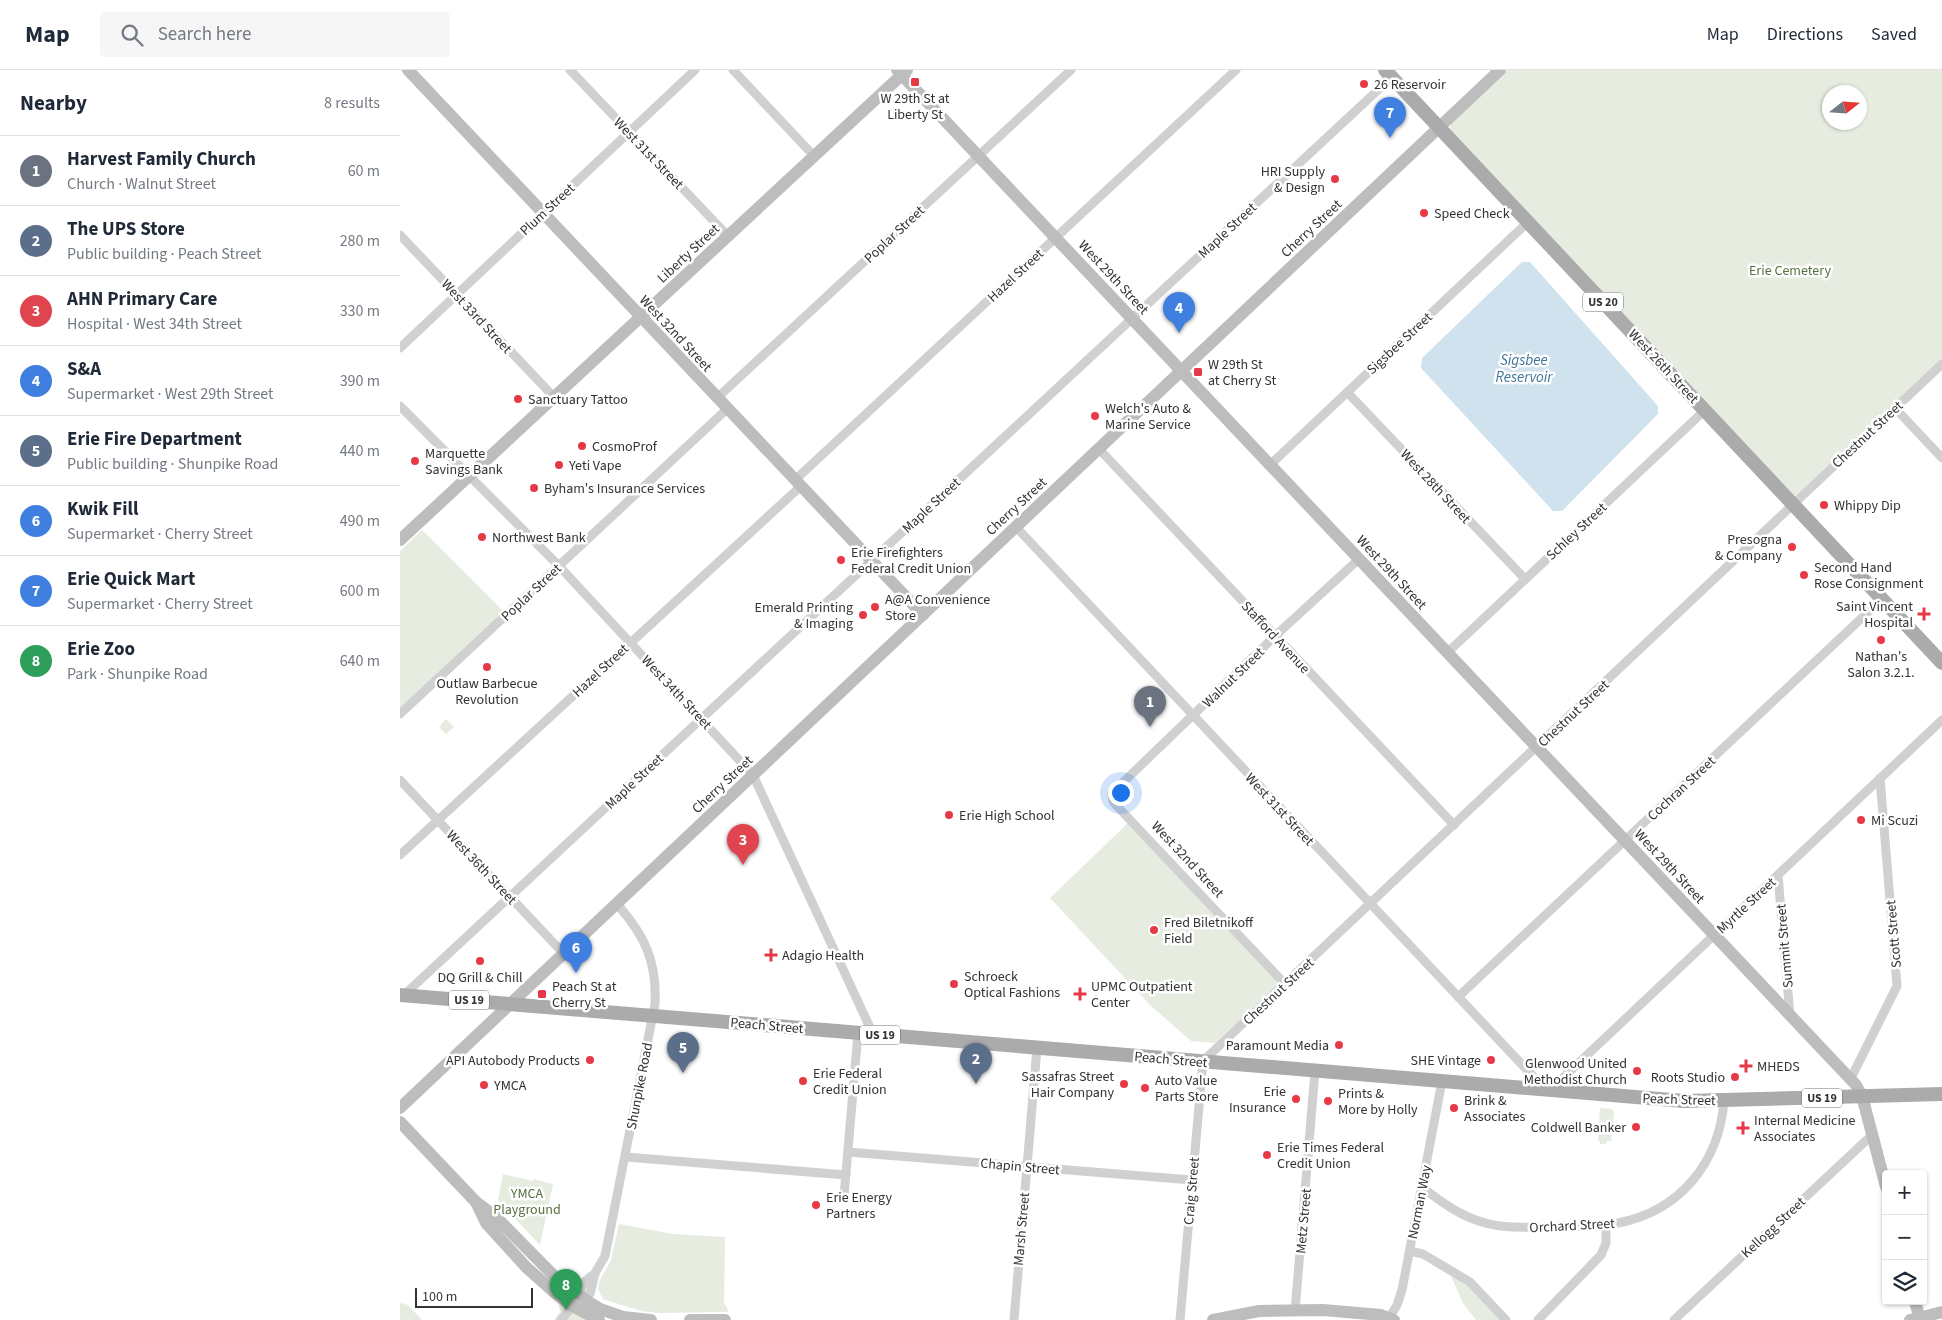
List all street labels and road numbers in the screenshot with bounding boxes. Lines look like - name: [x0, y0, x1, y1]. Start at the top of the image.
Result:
- street label: West 31st Street: [609, 113, 688, 194]
- street label: Plum Street: [516, 179, 580, 240]
- street label: Cherry Street: [1277, 195, 1347, 262]
- street label: Maple Street: [1194, 198, 1262, 263]
- street label: Poplar Street: [860, 201, 930, 268]
- street label: Liberty Street: [653, 219, 725, 288]
- street label: West 29th Street: [1073, 236, 1153, 320]
- street label: Hazel Street: [983, 244, 1048, 307]
- street label: West 33rd Street: [436, 275, 516, 359]
- street label: West 32nd Street: [634, 291, 716, 377]
- road number: US 20: [1583, 292, 1623, 312]
- street label: Sigsbee Street: [1362, 308, 1437, 379]
- street label: West 26th Street: [1623, 325, 1703, 409]
- street label: Chestnut Street: [1828, 396, 1908, 473]
- street label: West 28th Street: [1395, 445, 1475, 529]
- street label: Maple Street: [898, 473, 966, 538]
- street label: Cherry Street: [982, 473, 1052, 540]
- street label: Schley Street: [1542, 498, 1612, 565]
- street label: West 29th Street: [1351, 531, 1431, 615]
- street label: Poplar Street: [497, 559, 567, 626]
- street label: Stafford Avenue: [1236, 597, 1314, 678]
- street label: Hazel Street: [568, 639, 633, 702]
- street label: Walnut Street: [1198, 643, 1269, 712]
- street label: West 34th Street: [636, 651, 716, 735]
- street label: Chestnut Street: [1534, 675, 1614, 752]
- street label: Maple Street: [601, 749, 669, 814]
- street label: Cherry Street: [688, 751, 758, 818]
- street label: Cochran Street: [1643, 752, 1720, 826]
- street label: West 31st Street: [1240, 769, 1319, 851]
- street label: West 32nd Street: [1146, 817, 1228, 903]
- street label: West 29th Street: [1629, 825, 1709, 909]
- street label: West 36th Street: [441, 826, 521, 910]
- street label: Myrtle Street: [1713, 873, 1781, 939]
- street label: Scott Street: [1881, 899, 1907, 969]
- street label: Summit Street: [1771, 903, 1799, 989]
- street label: Chestnut Street: [1239, 953, 1319, 1030]
- road number: US 19: [449, 990, 489, 1010]
- street label: Peach Street: [730, 1013, 805, 1039]
- road number: US 19: [860, 1026, 900, 1044]
- street label: Shunpike Road: [622, 1041, 658, 1131]
- street label: Peach Street: [1134, 1047, 1209, 1073]
- road number: US 19: [1802, 1088, 1842, 1108]
- street label: Peach Street: [1642, 1089, 1716, 1111]
- street label: Chapin Street: [979, 1154, 1061, 1180]
- street label: Craig Street: [1179, 1156, 1205, 1226]
- street label: Norman Way: [1403, 1163, 1437, 1241]
- street label: Metz Street: [1291, 1187, 1317, 1255]
- street label: Marsh Street: [1009, 1191, 1035, 1267]
- street label: Kellogg Street: [1737, 1192, 1811, 1263]
- street label: Orchard Street: [1529, 1214, 1615, 1238]

